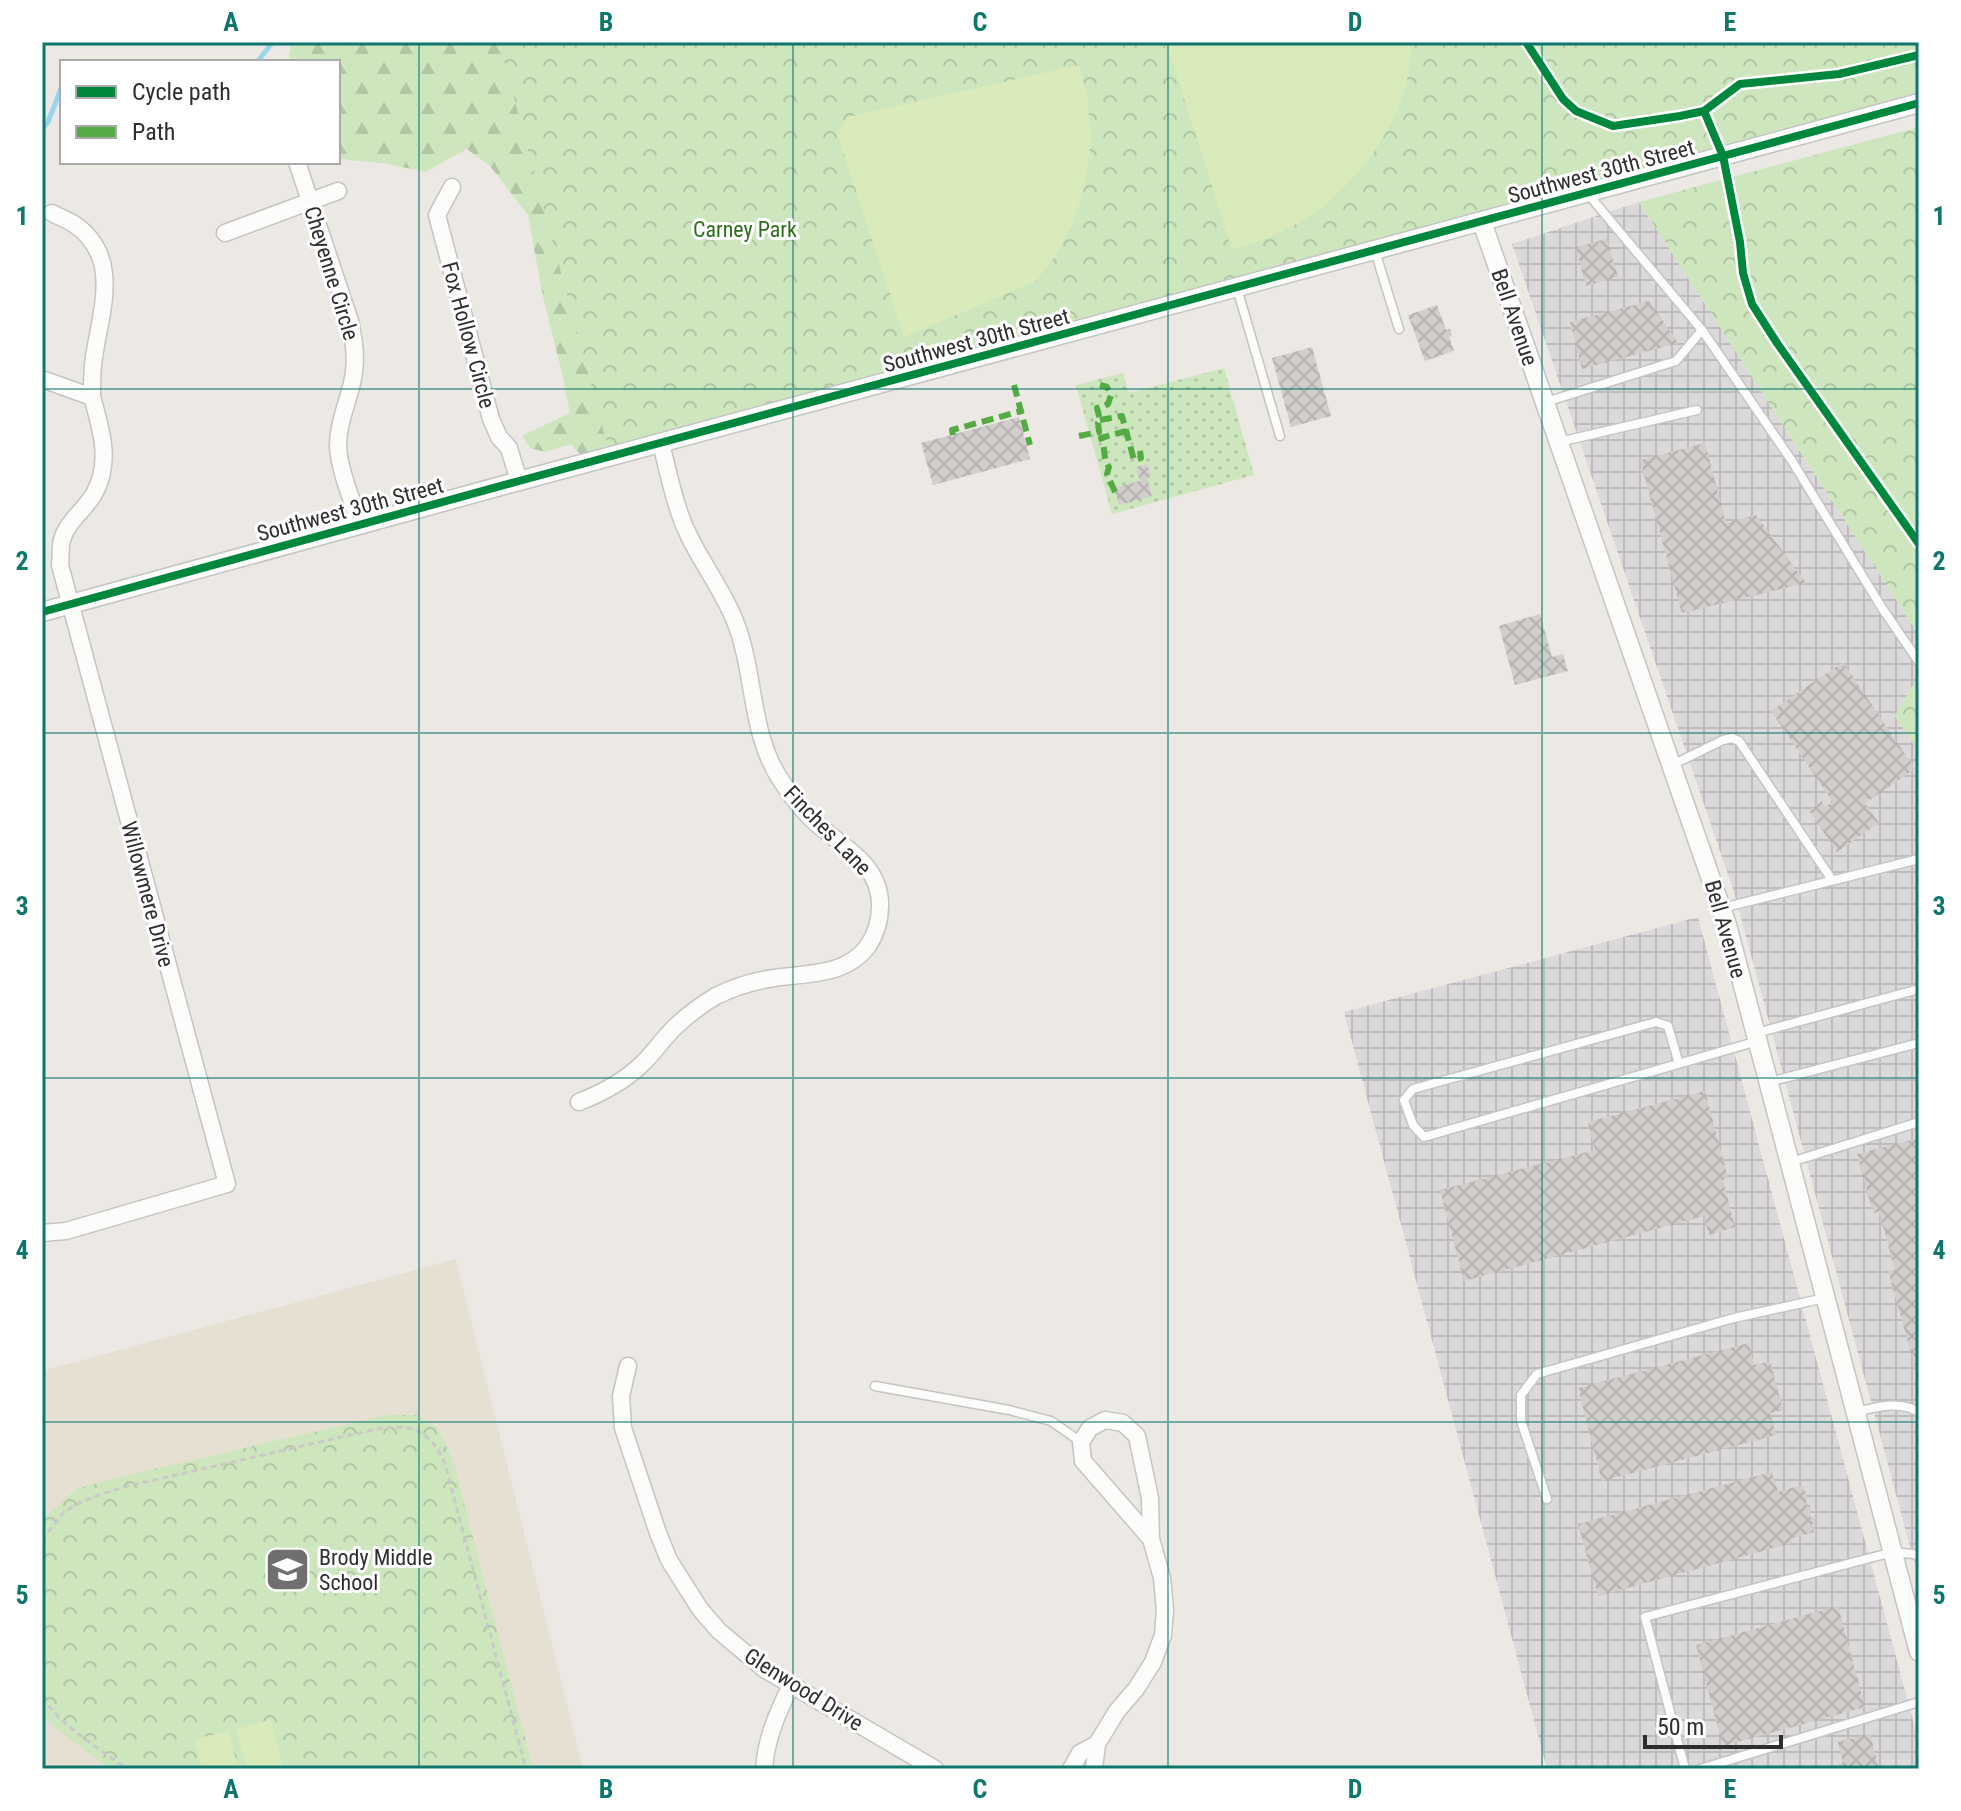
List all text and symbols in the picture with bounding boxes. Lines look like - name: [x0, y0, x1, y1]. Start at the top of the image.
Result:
- text: A: [223, 7, 239, 37]
- text: B: [599, 7, 613, 37]
- text: C: [973, 7, 988, 37]
- text: D: [1348, 7, 1362, 37]
- text: E: [1724, 7, 1737, 37]
- legend: [60, 60, 340, 164]
- text: Cycle path: [132, 78, 231, 106]
- text: Path: [132, 118, 175, 146]
- street label: Southwest 30th Street: [1505, 135, 1697, 208]
- text: 1: [15, 201, 29, 231]
- text: 1: [1932, 201, 1946, 231]
- street label: Cheyenne Circle: [299, 203, 364, 343]
- park label: Carney Park: [693, 217, 797, 242]
- street label: Fox Hollow Circle: [437, 259, 500, 411]
- street label: Bell Avenue: [1486, 265, 1543, 369]
- street label: Southwest 30th Street: [880, 304, 1072, 377]
- street label: Southwest 30th Street: [254, 473, 446, 546]
- text: 2: [15, 546, 29, 576]
- text: 2: [1932, 546, 1946, 576]
- street label: Finches Lane: [779, 781, 876, 880]
- street label: Willowmere Drive: [116, 819, 179, 970]
- street label: Bell Avenue: [1700, 877, 1751, 981]
- text: 3: [15, 891, 29, 921]
- text: 3: [1932, 891, 1946, 921]
- text: 4: [15, 1235, 29, 1265]
- text: 4: [1932, 1235, 1946, 1265]
- place label: Brody Middle School: [319, 1545, 433, 1595]
- school or university icon: Brody Middle School: [264, 1546, 312, 1594]
- text: 5: [15, 1580, 29, 1610]
- text: 5: [1932, 1580, 1946, 1610]
- street label: Glenwood Drive: [740, 1643, 868, 1736]
- scale bar: [1645, 1699, 1781, 1749]
- text: 50 m: [1657, 1713, 1704, 1741]
- text: A: [223, 1774, 239, 1804]
- text: B: [599, 1774, 613, 1804]
- text: C: [973, 1774, 988, 1804]
- text: D: [1348, 1774, 1362, 1804]
- text: E: [1724, 1774, 1737, 1804]

